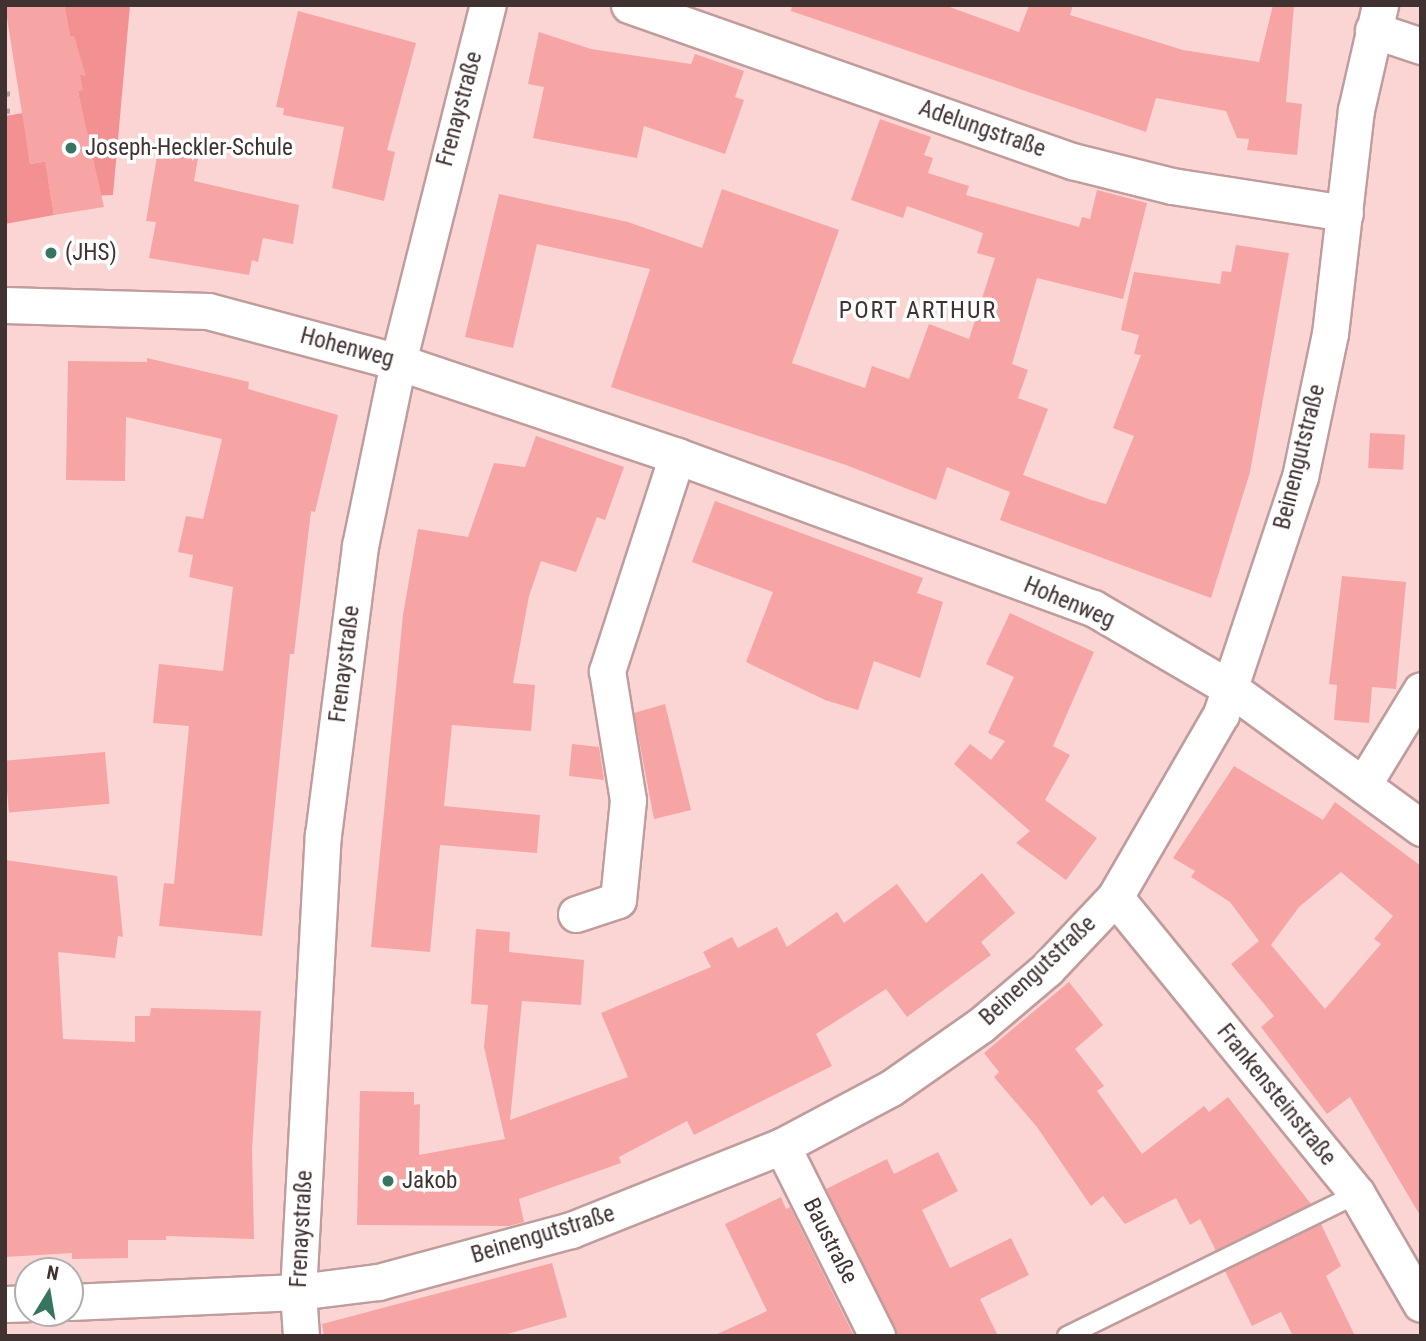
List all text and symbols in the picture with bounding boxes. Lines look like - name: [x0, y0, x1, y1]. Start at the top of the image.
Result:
- street label: Frenaystraße: [431, 49, 489, 169]
- street label: Adelungstraße: [915, 94, 1049, 164]
- place label: Joseph-Heckler-Schule: [85, 134, 293, 162]
- marker: Joseph-Heckler-Schule: [63, 140, 79, 156]
- place label: (JHS): [65, 239, 117, 267]
- marker: (JHS): [43, 245, 59, 261]
- district label: PORT ARTHUR: [840, 297, 996, 325]
- street label: Hohenweg: [297, 322, 397, 374]
- street label: Beinengutstraße: [1269, 382, 1331, 532]
- street label: Hohenweg: [1019, 572, 1119, 634]
- street label: Frenaystraße: [324, 604, 366, 724]
- street label: Beinengutstraße: [974, 910, 1102, 1032]
- street label: Frankensteinstraße: [1211, 1019, 1341, 1171]
- place label: Jakob: [402, 1167, 457, 1195]
- street label: Frenaystraße: [285, 1170, 319, 1288]
- marker: Jakob: [380, 1173, 396, 1189]
- street label: Baustraße: [797, 1194, 863, 1288]
- street label: Beinengutstraße: [468, 1200, 618, 1270]
- north arrow: [14, 1257, 84, 1327]
- text: N: [45, 1260, 61, 1285]

